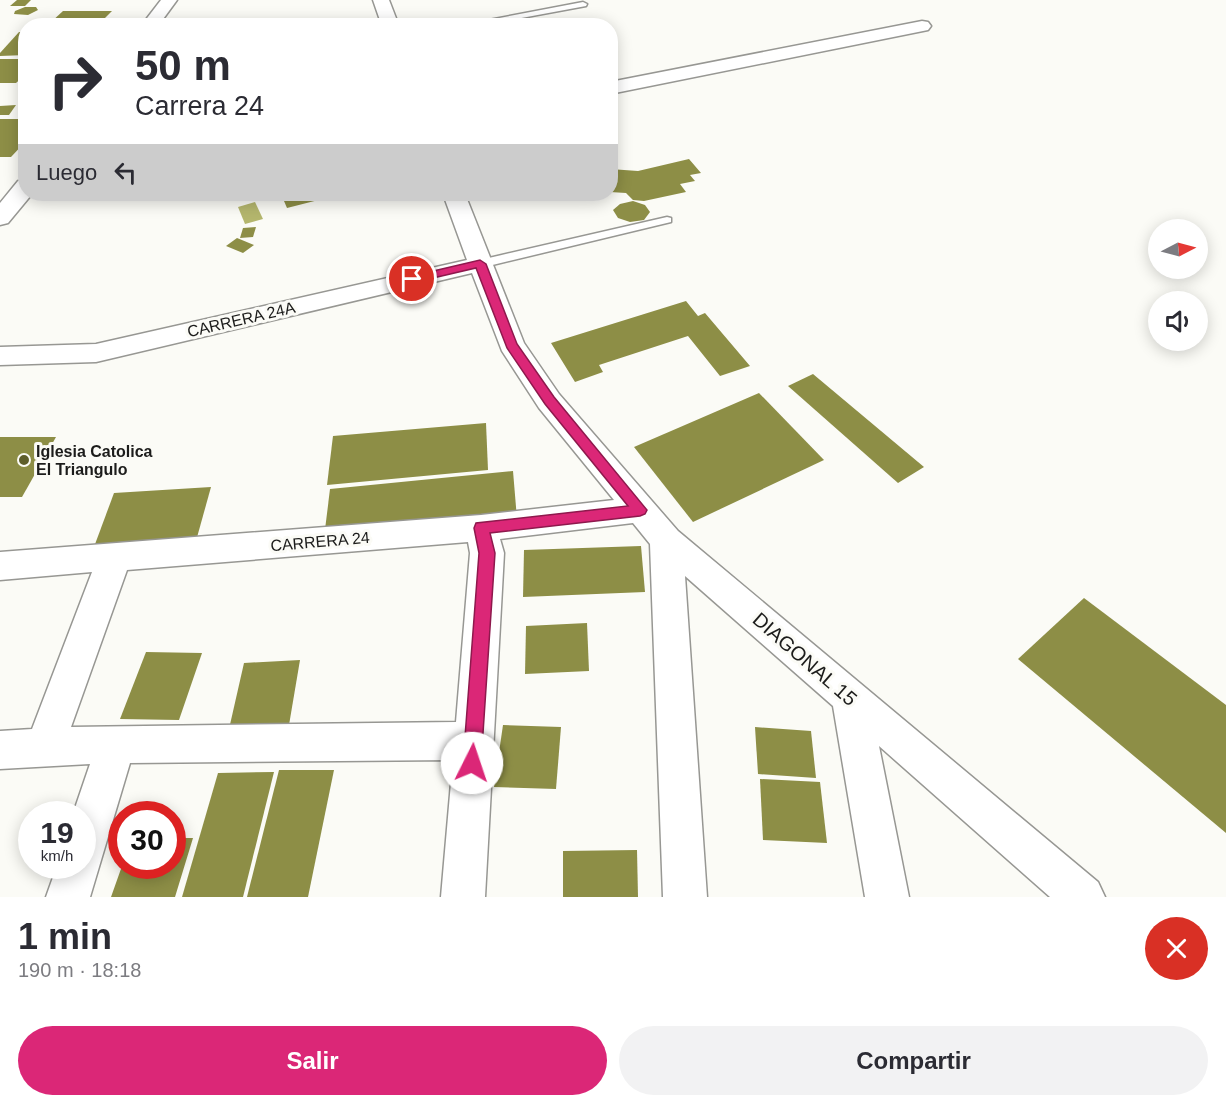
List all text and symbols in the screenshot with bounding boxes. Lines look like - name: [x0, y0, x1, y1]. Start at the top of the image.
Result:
- icon: right: [36, 42, 114, 120]
- text: 50 m: [135, 42, 231, 89]
- text: Carrera 24: [135, 91, 264, 121]
- icon: left: [109, 156, 142, 189]
- text: Luego: [36, 160, 97, 185]
- north arrow: [1148, 219, 1208, 279]
- map controls: [1148, 219, 1208, 351]
- pin: [386, 253, 437, 304]
- icon: arrive: [395, 262, 428, 295]
- button: sound: [1148, 291, 1208, 351]
- street label: CARRERA 24A: [185, 299, 297, 340]
- place label: Iglesia Catolica El Triangulo: [36, 443, 153, 478]
- marker: Iglesia Catolica El Triangulo: [17, 453, 31, 467]
- street label: CARRERA 24: [270, 529, 370, 554]
- street label: DIAGONAL 15: [749, 608, 861, 710]
- position arrow: [440, 731, 504, 795]
- speed limit sign: 30: [108, 801, 186, 879]
- text: 19: [40, 816, 74, 849]
- text: km/h: [41, 847, 73, 864]
- text: 1 min: [18, 916, 112, 957]
- button: close: [1145, 917, 1208, 980]
- text: 190 m · 18:18: [18, 959, 141, 981]
- button: Salir: [18, 1026, 607, 1095]
- button: Compartir: [619, 1026, 1208, 1095]

